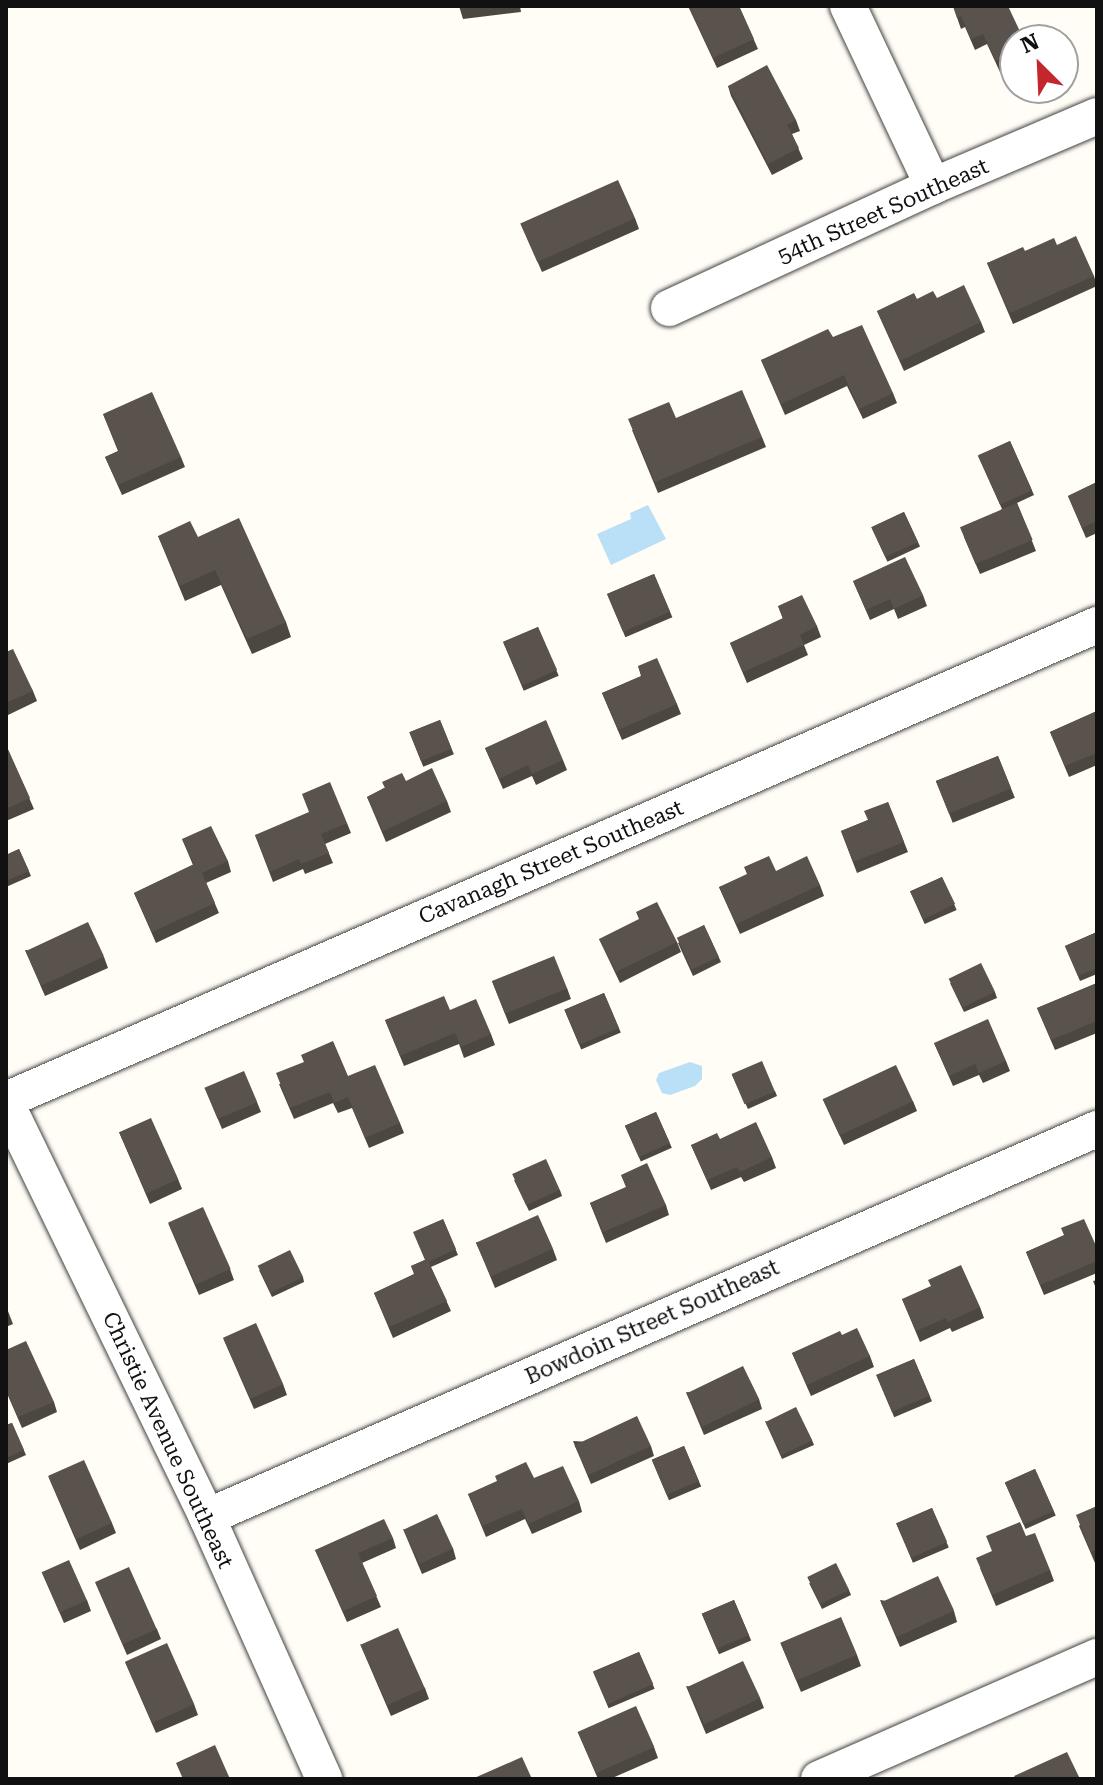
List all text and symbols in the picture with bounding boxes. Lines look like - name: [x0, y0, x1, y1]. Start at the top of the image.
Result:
- north arrow: [999, 24, 1079, 104]
- text: N: [1017, 29, 1043, 58]
- street label: 54th Street Southeast: [774, 153, 992, 269]
- street label: Cavanagh Street Southeast: [415, 794, 687, 930]
- street label: Bowdoin Street Southeast: [521, 1254, 783, 1390]
- street label: Christie Avenue Southeast: [97, 1307, 239, 1573]

